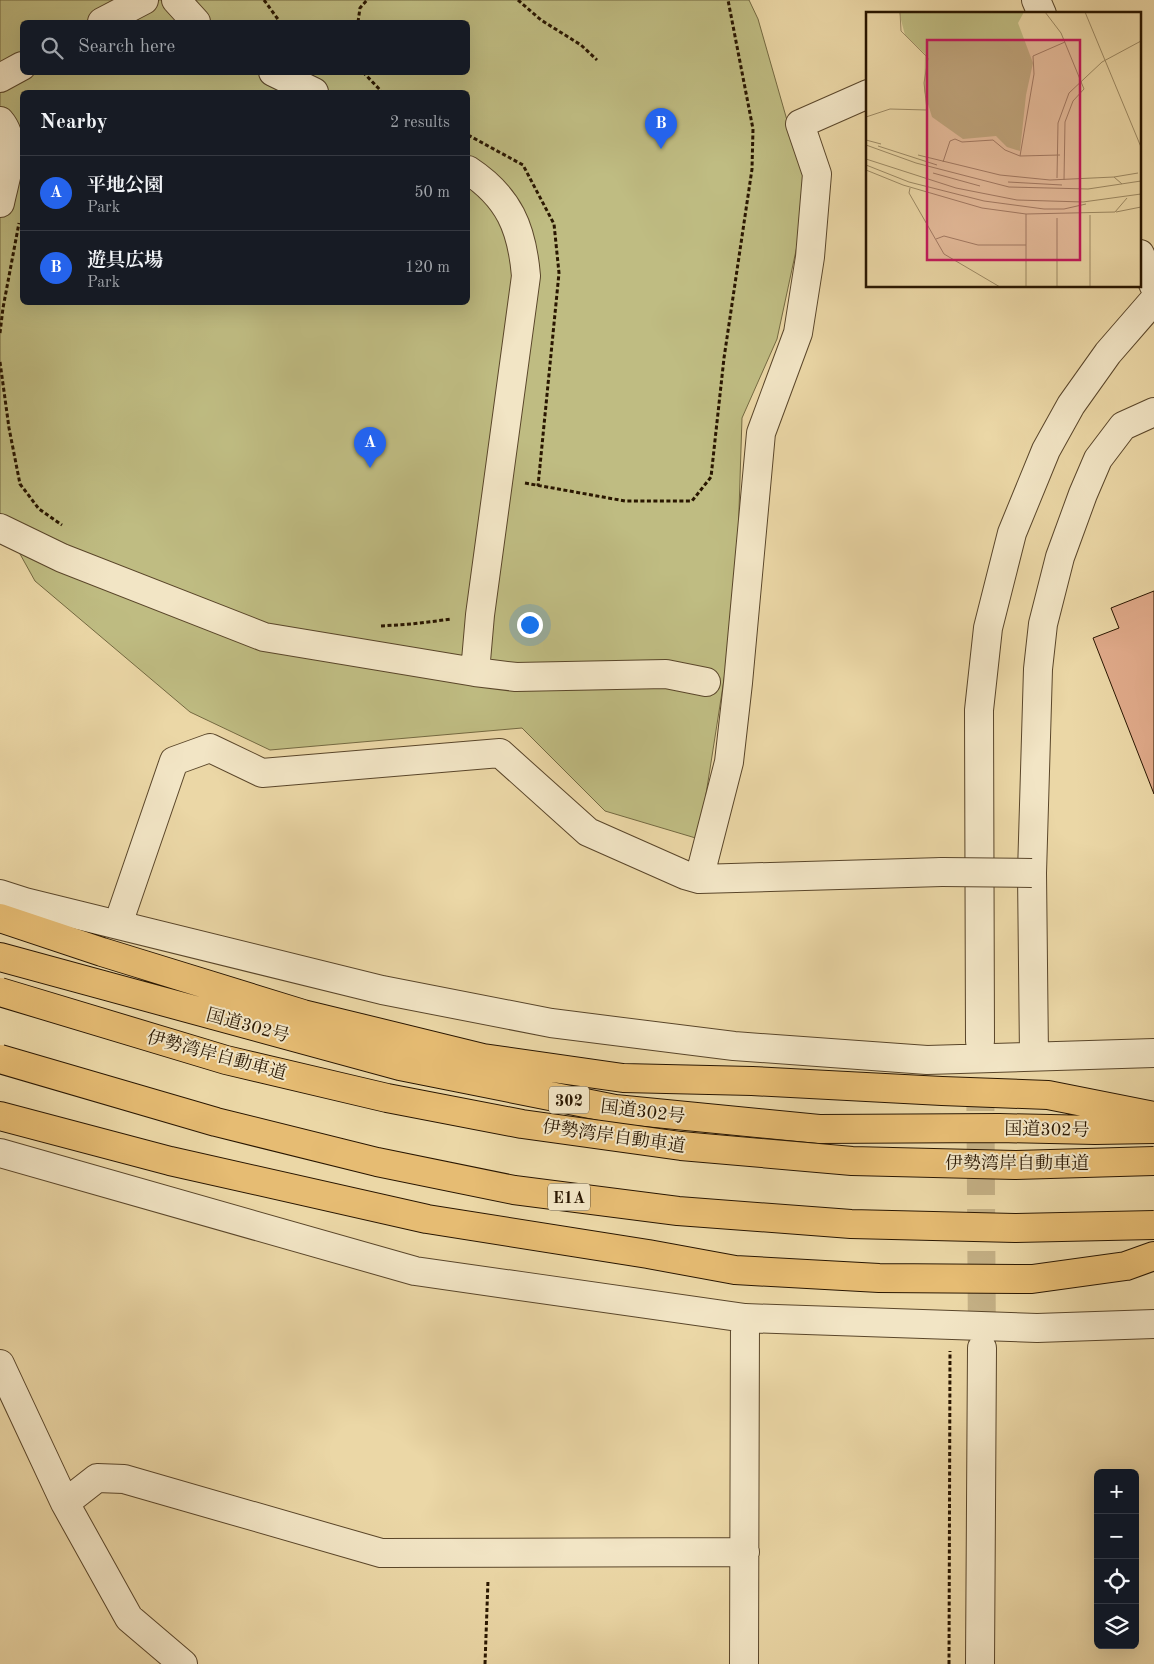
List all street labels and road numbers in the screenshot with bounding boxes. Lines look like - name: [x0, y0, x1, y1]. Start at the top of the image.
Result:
- street label: 国道302号: [204, 1004, 292, 1046]
- street label: 伊勢湾岸自動車道: [145, 1027, 289, 1083]
- road number: 302: [549, 1086, 589, 1114]
- street label: 国道302号: [599, 1096, 687, 1126]
- street label: 伊勢湾岸自動車道: [541, 1116, 687, 1156]
- street label: 国道302号: [1004, 1118, 1090, 1140]
- street label: 伊勢湾岸自動車道: [945, 1153, 1089, 1173]
- road number: E1A: [548, 1184, 590, 1210]

